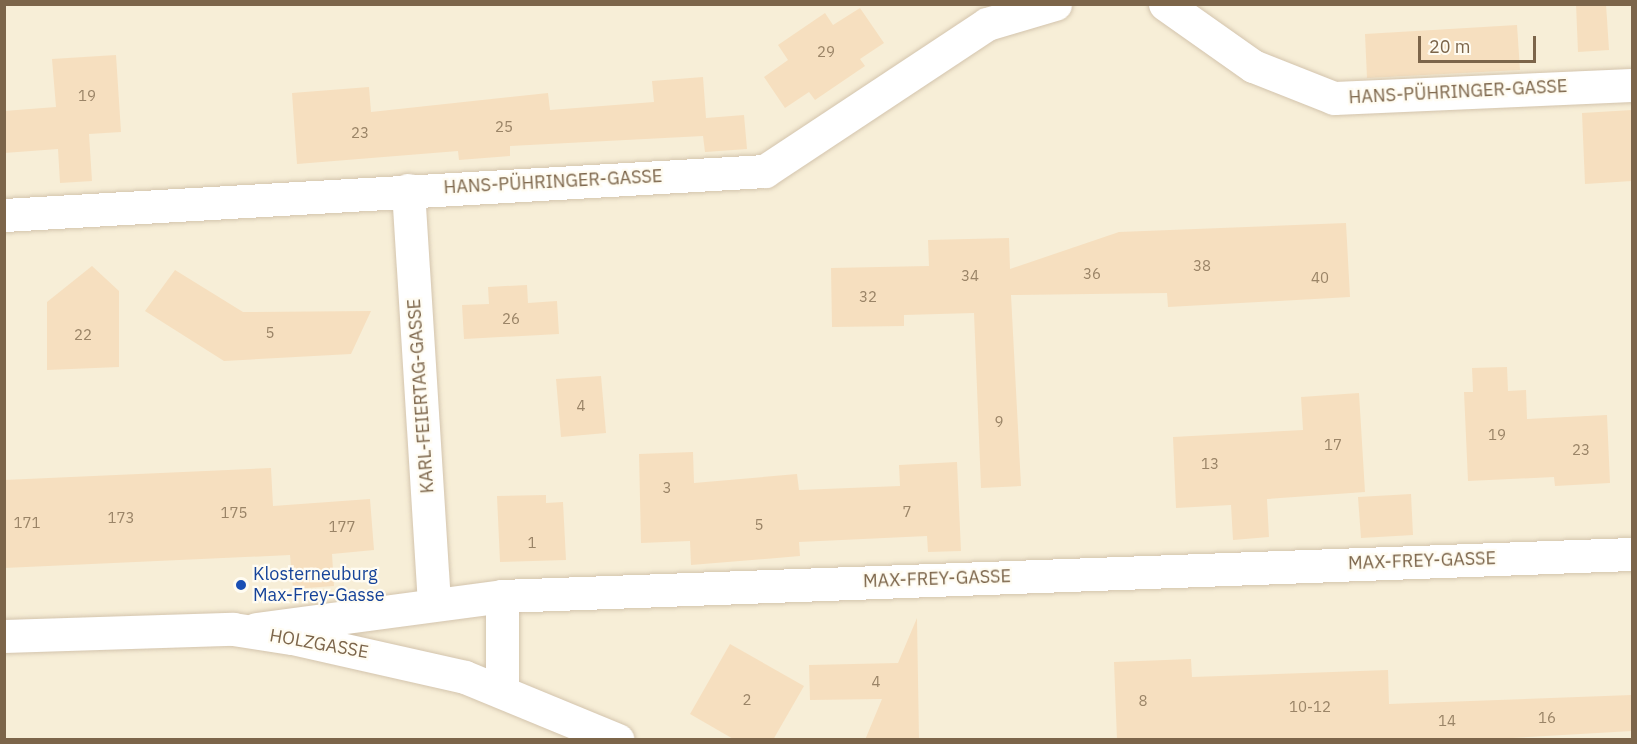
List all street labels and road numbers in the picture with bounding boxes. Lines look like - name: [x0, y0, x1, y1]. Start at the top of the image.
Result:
- street label: HANS-PÜHRINGER-GASSE: [1348, 75, 1568, 109]
- street label: HANS-PÜHRINGER-GASSE: [443, 165, 663, 199]
- street label: KARL-FEIERTAG-GASSE: [403, 298, 439, 494]
- street label: MAX-FREY-GASSE: [1348, 548, 1496, 574]
- street label: MAX-FREY-GASSE: [863, 566, 1011, 592]
- street label: HOLZGASSE: [268, 625, 370, 663]

